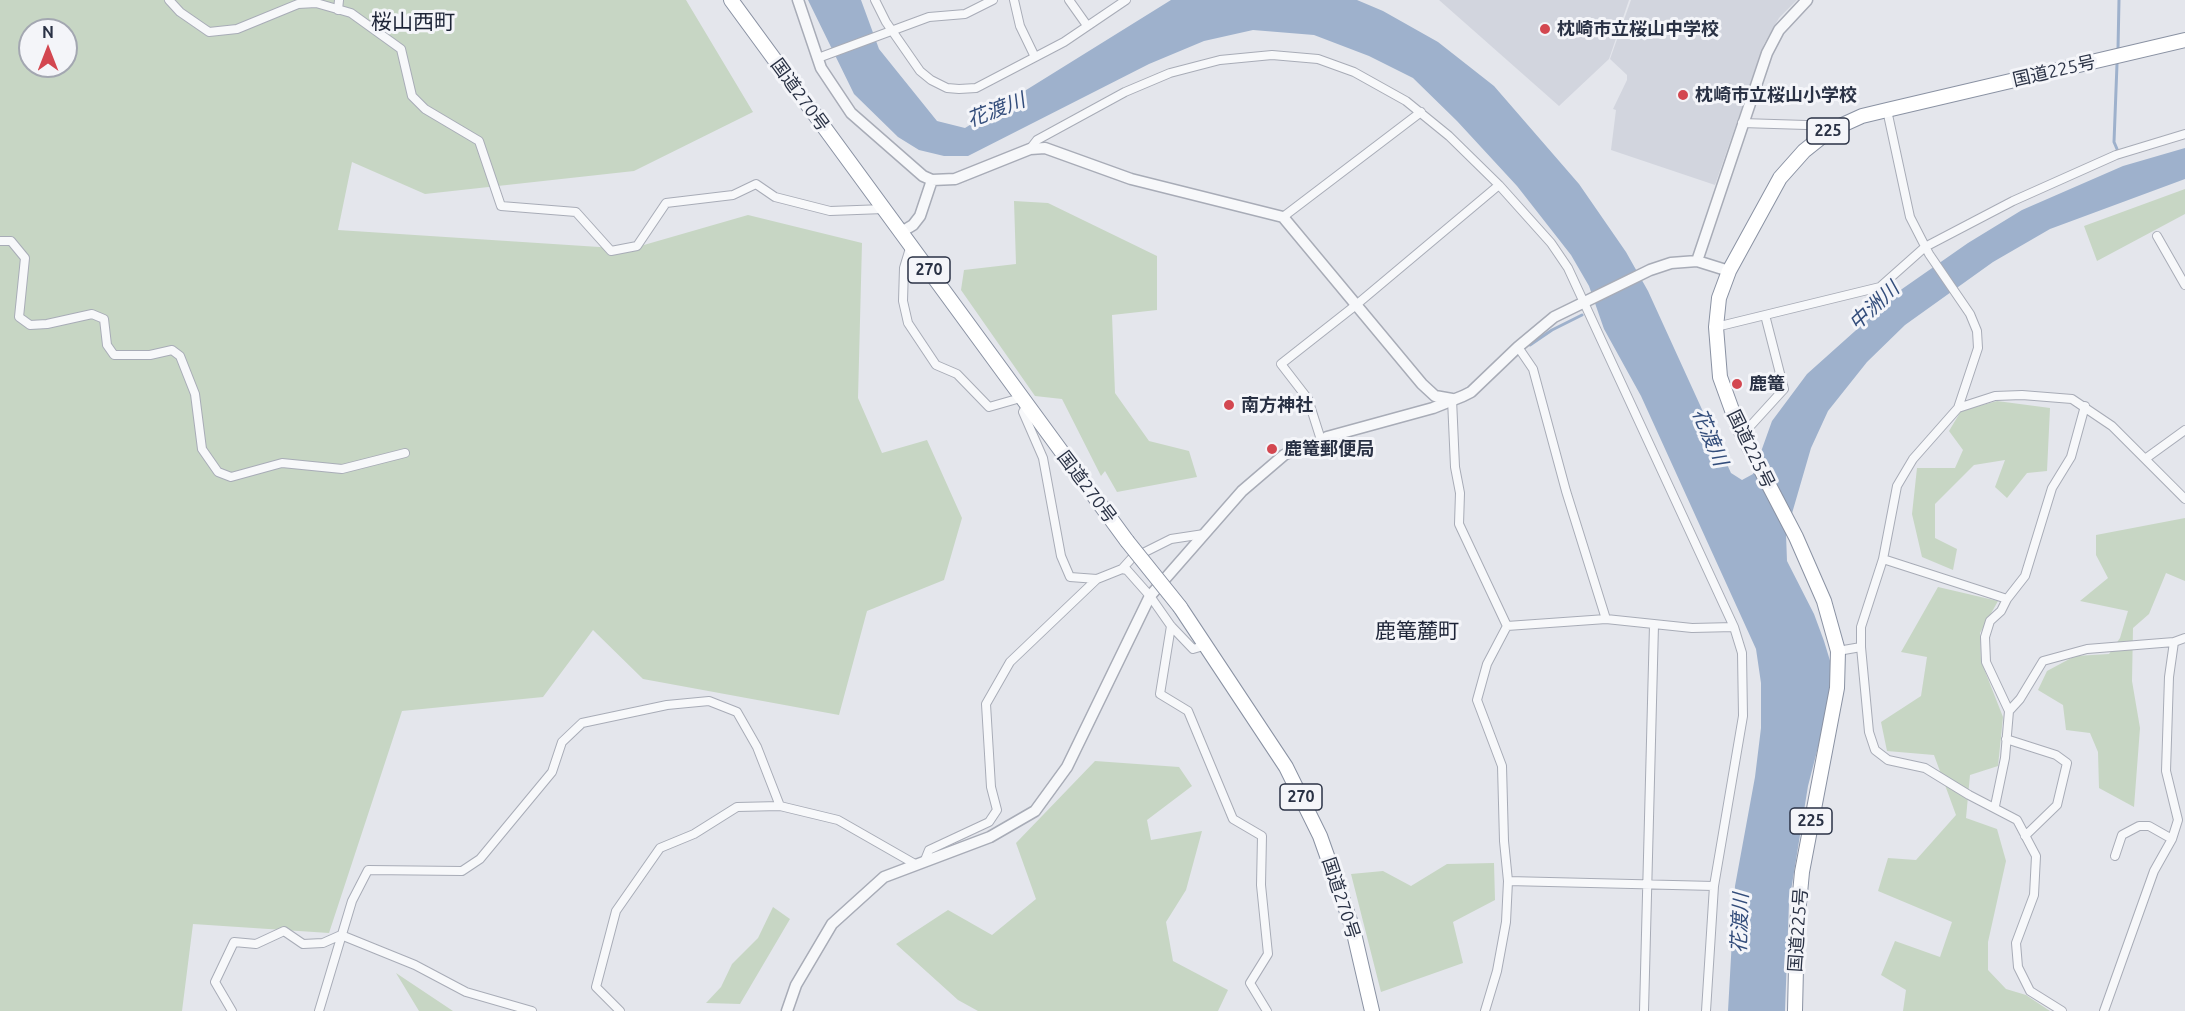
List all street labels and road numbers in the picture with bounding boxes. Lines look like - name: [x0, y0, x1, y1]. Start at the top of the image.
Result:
- street label: 国道225号: [2010, 51, 2098, 91]
- street label: 国道270号: [766, 54, 834, 136]
- road number: 225: [1807, 118, 1849, 144]
- road number: 270: [908, 257, 950, 283]
- street label: 国道225号: [1723, 406, 1779, 492]
- street label: 国道270号: [1053, 447, 1121, 527]
- road number: 270: [1280, 784, 1322, 810]
- road number: 225: [1790, 808, 1832, 834]
- street label: 国道270号: [1318, 855, 1364, 941]
- street label: 国道225号: [1784, 887, 1812, 973]

